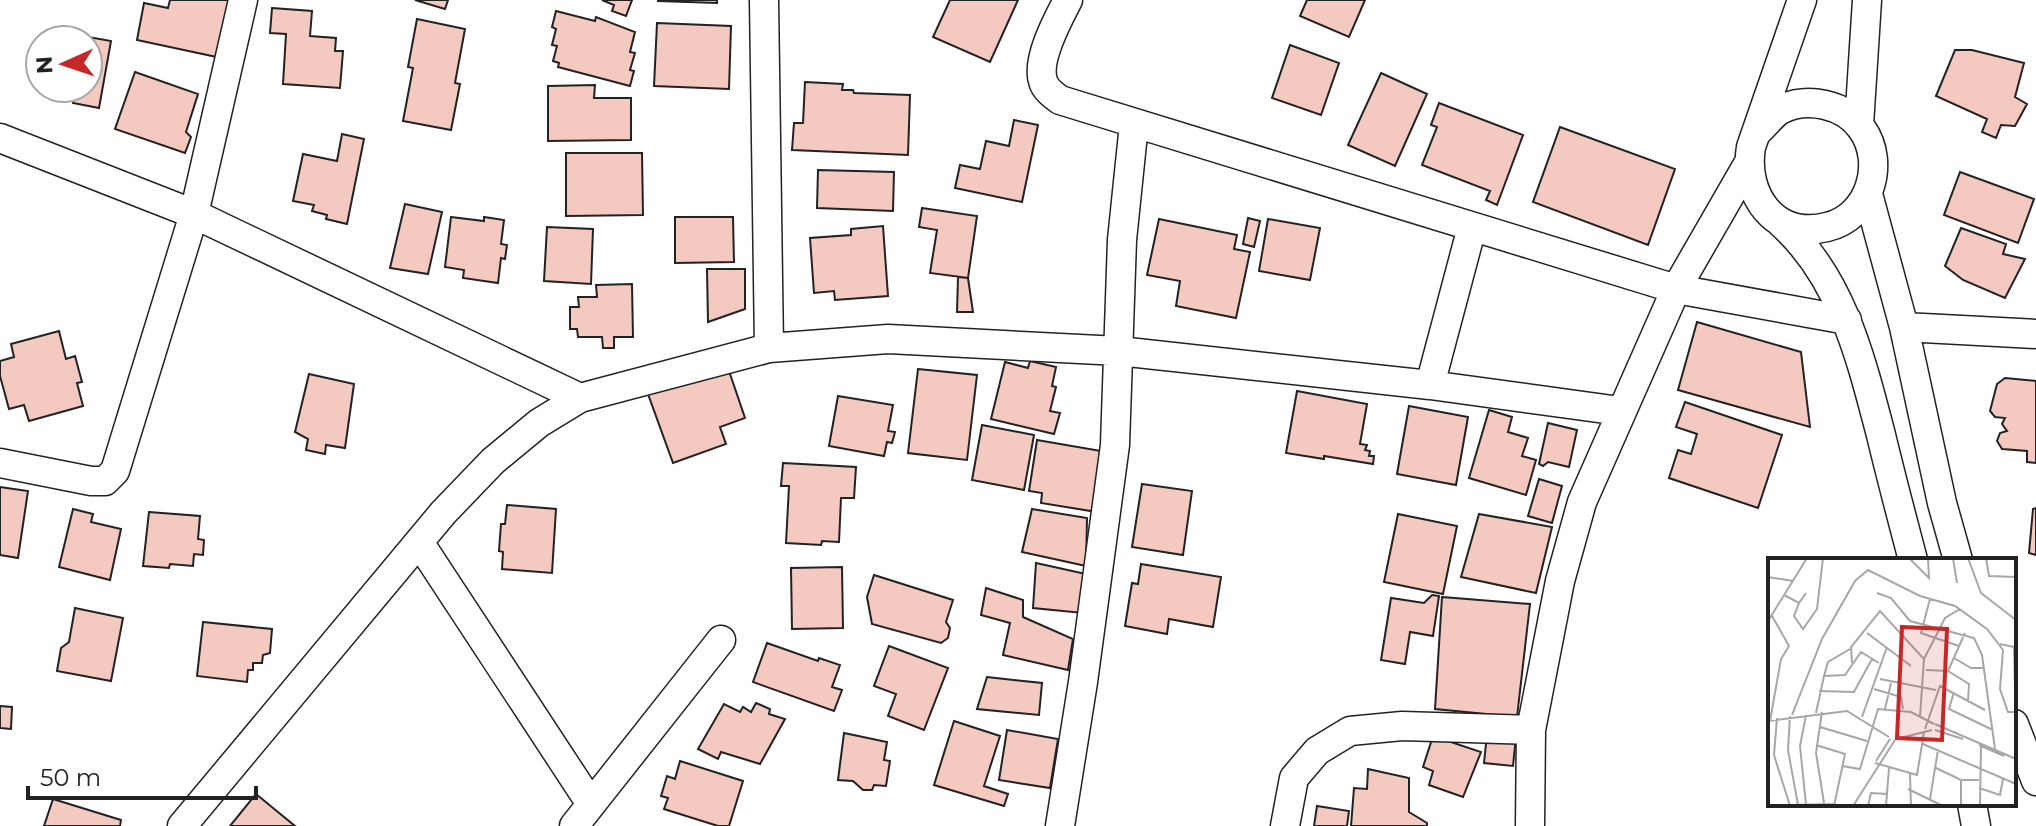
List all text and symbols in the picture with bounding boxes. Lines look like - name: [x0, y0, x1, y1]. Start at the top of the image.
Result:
- north arrow: [24, 24, 104, 104]
- text: N: [31, 55, 58, 75]
- inset map: [1768, 558, 2016, 806]
- scale bar: [28, 750, 256, 800]
- text: 50 m: [40, 763, 101, 792]

